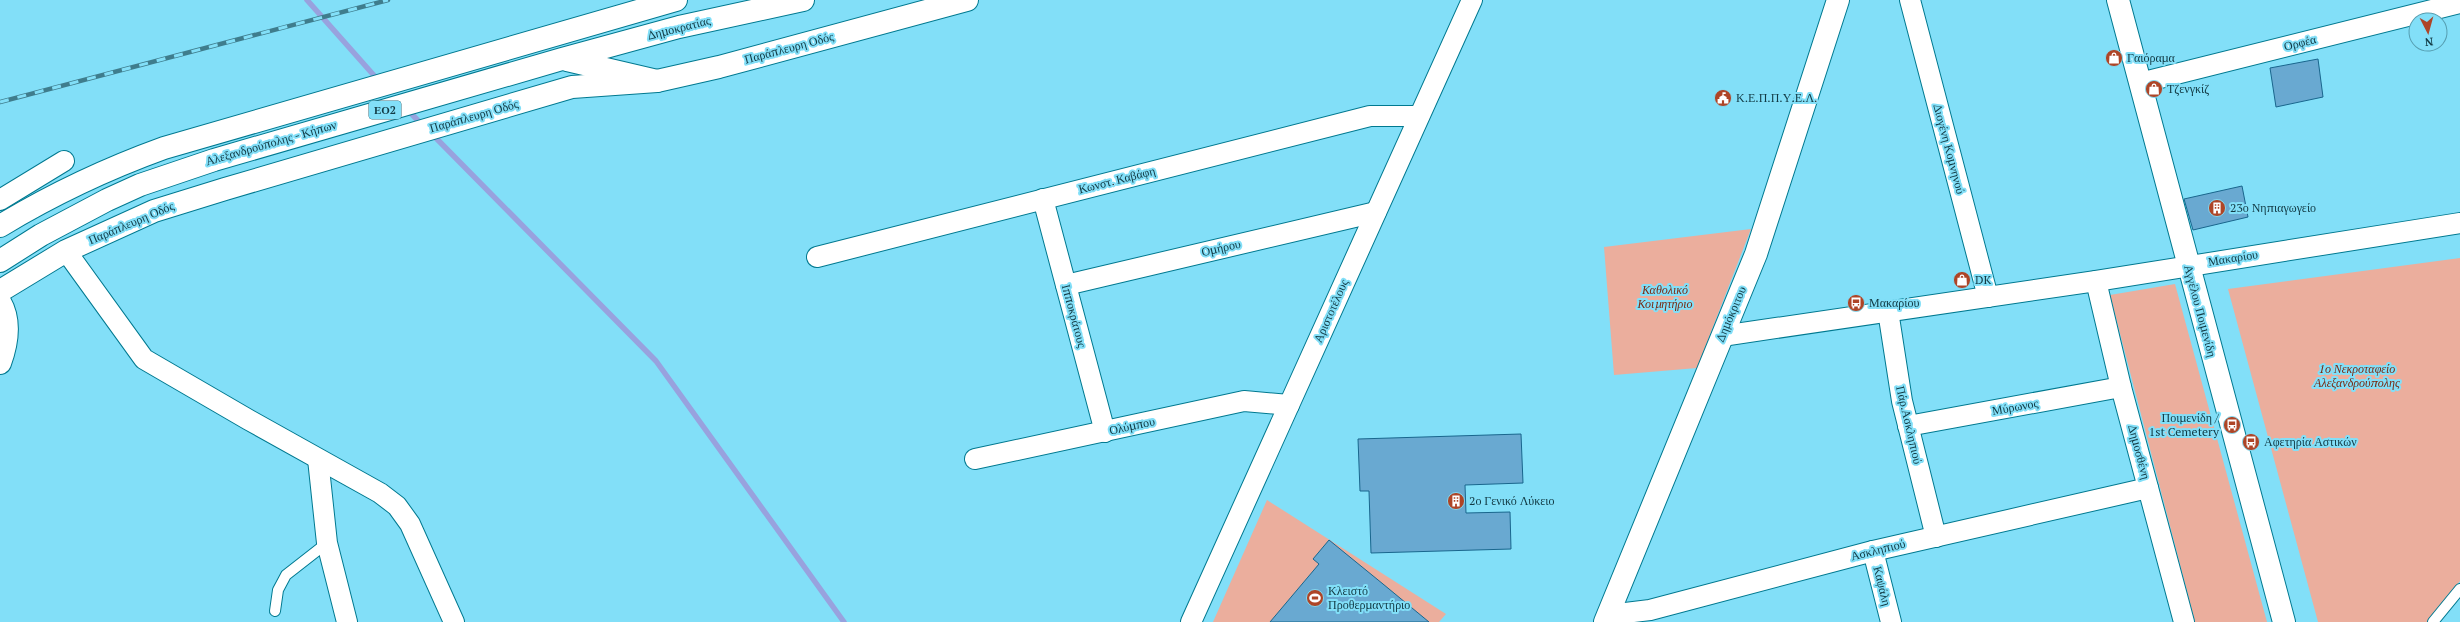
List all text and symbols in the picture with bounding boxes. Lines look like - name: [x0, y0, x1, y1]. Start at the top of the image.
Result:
- street label: Δημοκρατίας: [646, 12, 712, 43]
- north arrow: [2408, 12, 2448, 52]
- street label: Παράπλευρη Οδός: [743, 28, 835, 67]
- street label: Ορφέα: [2282, 31, 2318, 54]
- text: N: [2424, 35, 2434, 49]
- shop icon: Γαιόραμα: [2104, 48, 2124, 68]
- place label: Γαιόραμα: [2127, 50, 2176, 65]
- shop icon: Τζενγκίζ: [2144, 79, 2164, 99]
- place label: Τζενγκίζ: [2167, 81, 2209, 96]
- public building icon: Κ.Ε.Π.Π.Υ.Ε.Λ.: [1713, 88, 1733, 108]
- place label: Κ.Ε.Π.Π.Υ.Ε.Λ.: [1736, 90, 1817, 105]
- street label: Παράπλευρη Οδός: [428, 96, 520, 135]
- road number: ΕΟ2: [369, 101, 401, 119]
- street label: Διογένη Κομνηνού: [1930, 102, 1969, 196]
- street label: Αλεξανδρούπολης - Κήπων: [204, 116, 339, 168]
- street label: Κωνστ. Καβάφη: [1077, 163, 1157, 196]
- street label: Παράπλευρη Οδός: [86, 198, 176, 247]
- building icon: 23ο Νηπιαγωγείο: [2207, 198, 2227, 218]
- place label: 23ο Νηπιαγωγείο: [2230, 200, 2316, 215]
- street label: Ομήρου: [1200, 236, 1242, 259]
- street label: Μακαρίου: [2207, 246, 2259, 269]
- street label: Αγγέλου Ποιμενίδη: [2181, 263, 2220, 358]
- shop icon: DK: [1952, 270, 1972, 290]
- place label: DK: [1975, 272, 1991, 287]
- street label: Αριστοτέλους: [1310, 277, 1351, 345]
- park label: Καθολικό Κοιμητήριο: [1636, 282, 1693, 311]
- street label: Ιπποκράτους: [1059, 283, 1090, 349]
- street label: Δημόκριτου: [1712, 284, 1749, 344]
- bus stop icon: Μακαρίου: [1846, 293, 1866, 313]
- place label: Μακαρίου: [1869, 295, 1919, 310]
- park label: 1ο Νεκροταφείο Αλεξανδρούπολης: [2313, 361, 2400, 390]
- street label: Πάρ.Ασκληπιού: [1893, 384, 1926, 466]
- street label: Μύρωνος: [1991, 395, 2039, 418]
- place label: Ποιμενίδη / 1st Cemetery: [2149, 410, 2220, 439]
- street label: Ολύμπου: [1108, 413, 1156, 438]
- bus stop icon: Ποιμενίδη / 1st Cemetery: [2222, 415, 2242, 435]
- street label: Δημοσθένη: [2125, 423, 2154, 481]
- bus stop icon: Αφετηρία Αστικών: [2241, 432, 2261, 452]
- place label: Αφετηρία Αστικών: [2264, 434, 2357, 449]
- building icon: 2ο Γενικό Λύκειο: [1446, 491, 1466, 511]
- place label: 2ο Γενικό Λύκειο: [1469, 493, 1555, 508]
- street label: Ασκληπιού: [1849, 535, 1907, 564]
- street label: Καψάλη: [1870, 565, 1895, 607]
- place label: Κλειστό Προθερμαντήριο: [1328, 583, 1410, 612]
- sports icon: Κλειστό Προθερμαντήριο: [1305, 588, 1325, 608]

